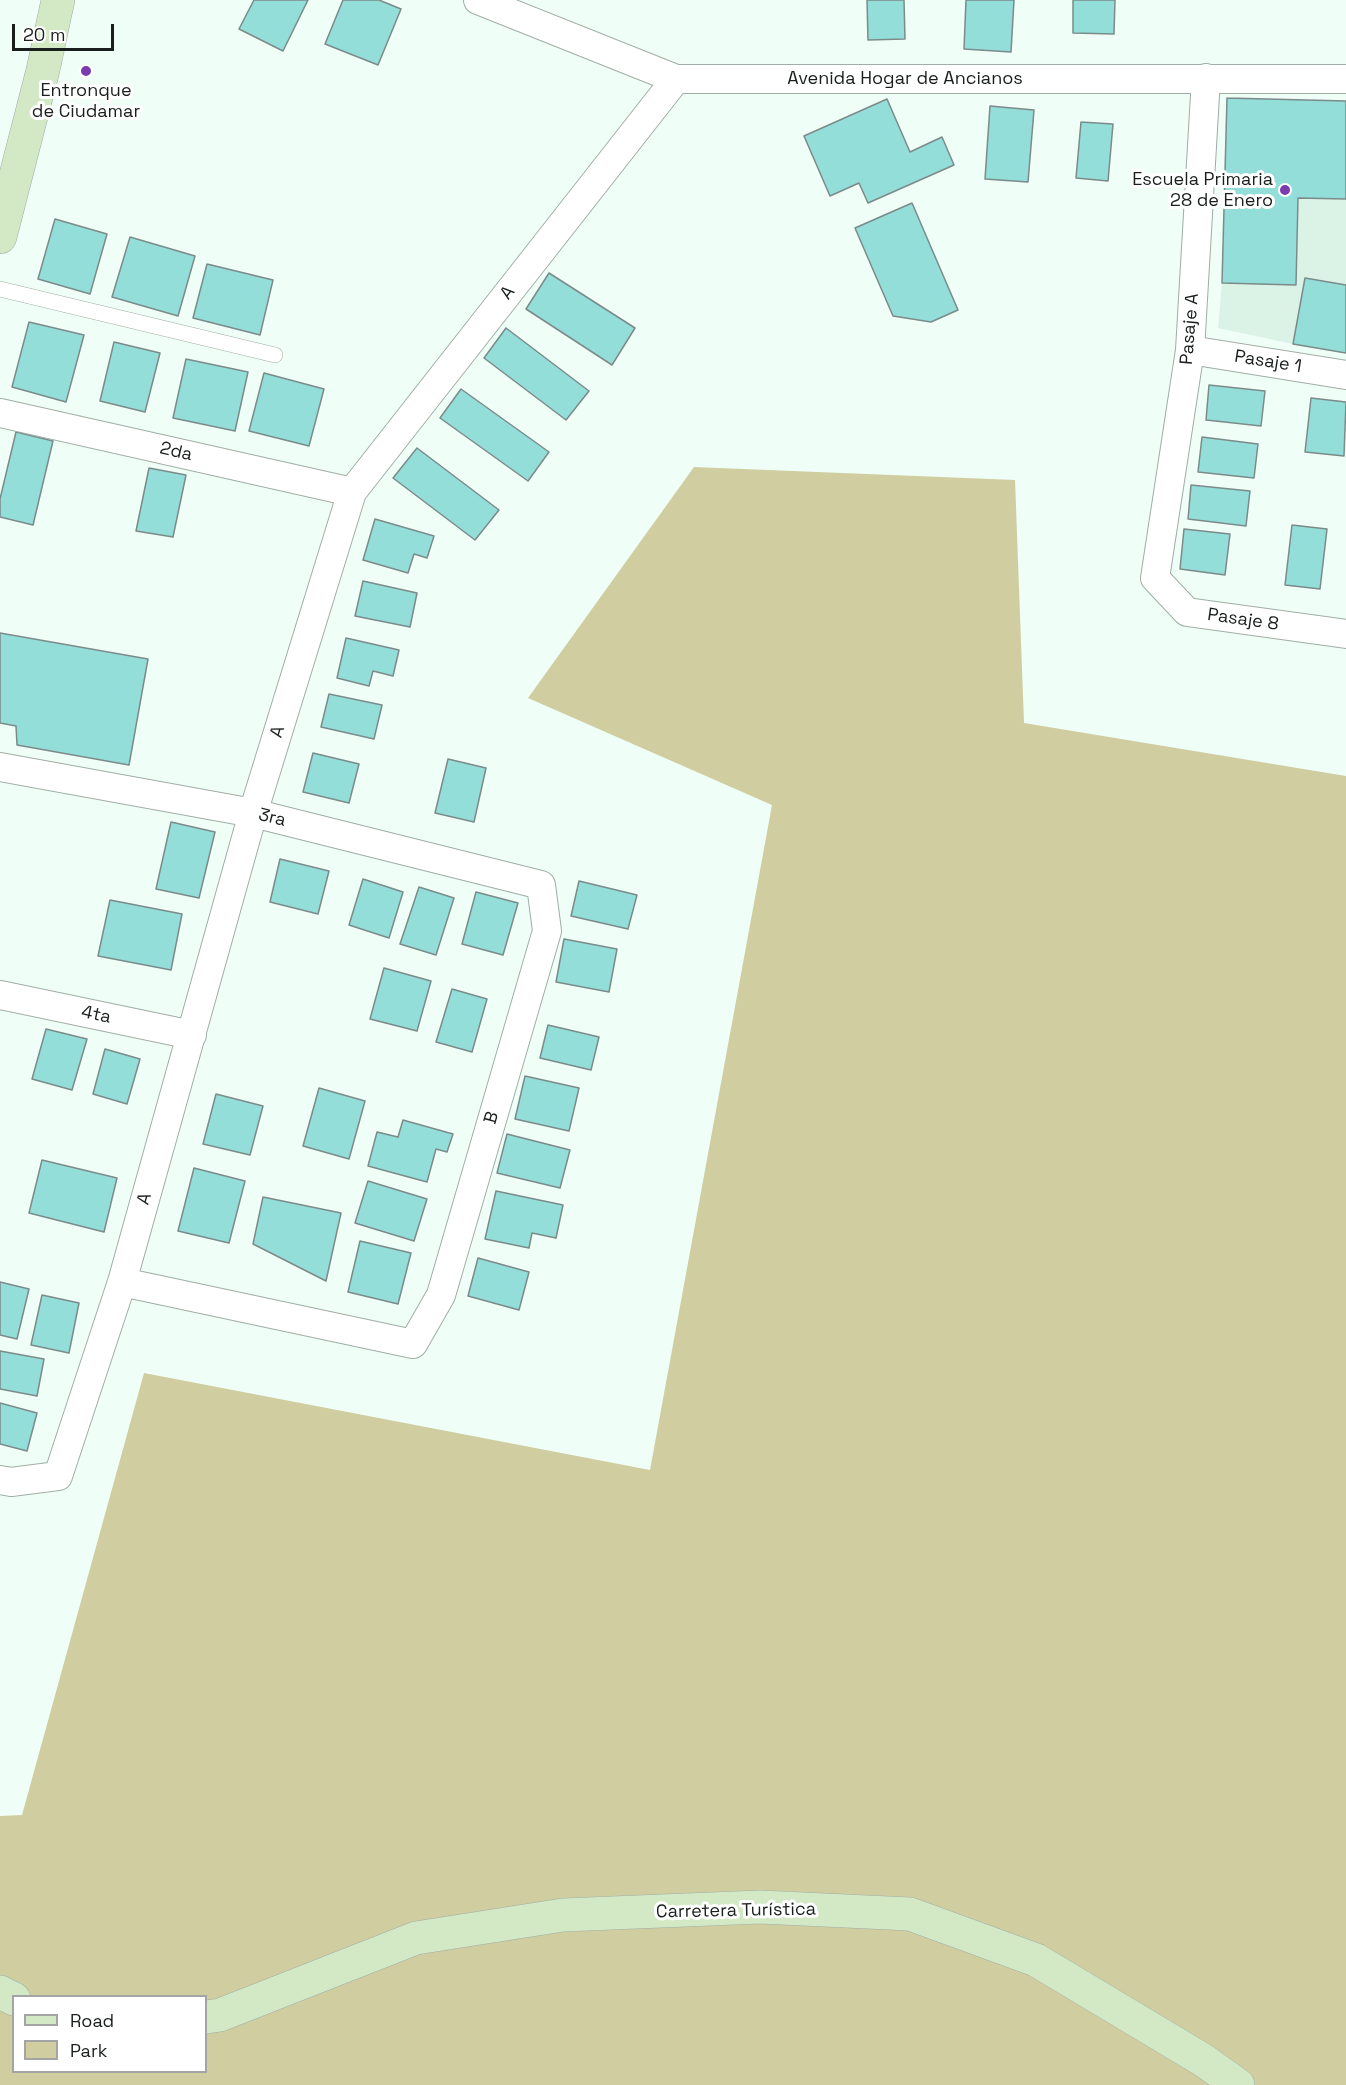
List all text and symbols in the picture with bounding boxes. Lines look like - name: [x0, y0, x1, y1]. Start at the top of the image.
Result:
- scale bar: [15, 12, 117, 50]
- text: 20 m: [23, 23, 66, 46]
- marker: Entronque de Ciudamar: [79, 64, 93, 78]
- street label: Avenida Hogar de Ancianos: [787, 68, 1023, 90]
- place label: Entronque de Ciudamar: [32, 80, 140, 122]
- place label: Escuela Primaria 28 de Enero: [1132, 169, 1273, 212]
- marker: Escuela Primaria 28 de Enero: [1278, 183, 1292, 197]
- street label: A: [496, 282, 520, 304]
- street label: Pasaje A: [1176, 292, 1204, 366]
- street label: Pasaje 1: [1233, 346, 1303, 378]
- street label: 2da: [158, 438, 194, 466]
- street label: Pasaje 8: [1206, 604, 1280, 636]
- street label: A: [266, 723, 290, 741]
- street label: 3ra: [256, 804, 288, 832]
- street label: 4ta: [79, 1001, 113, 1029]
- street label: B: [480, 1109, 504, 1127]
- street label: A: [133, 1191, 157, 1207]
- street label: Carretera Turística: [656, 1899, 816, 1923]
- legend: [12, 1995, 207, 2073]
- text: Road: [70, 2009, 114, 2032]
- text: Park: [70, 2039, 107, 2062]

